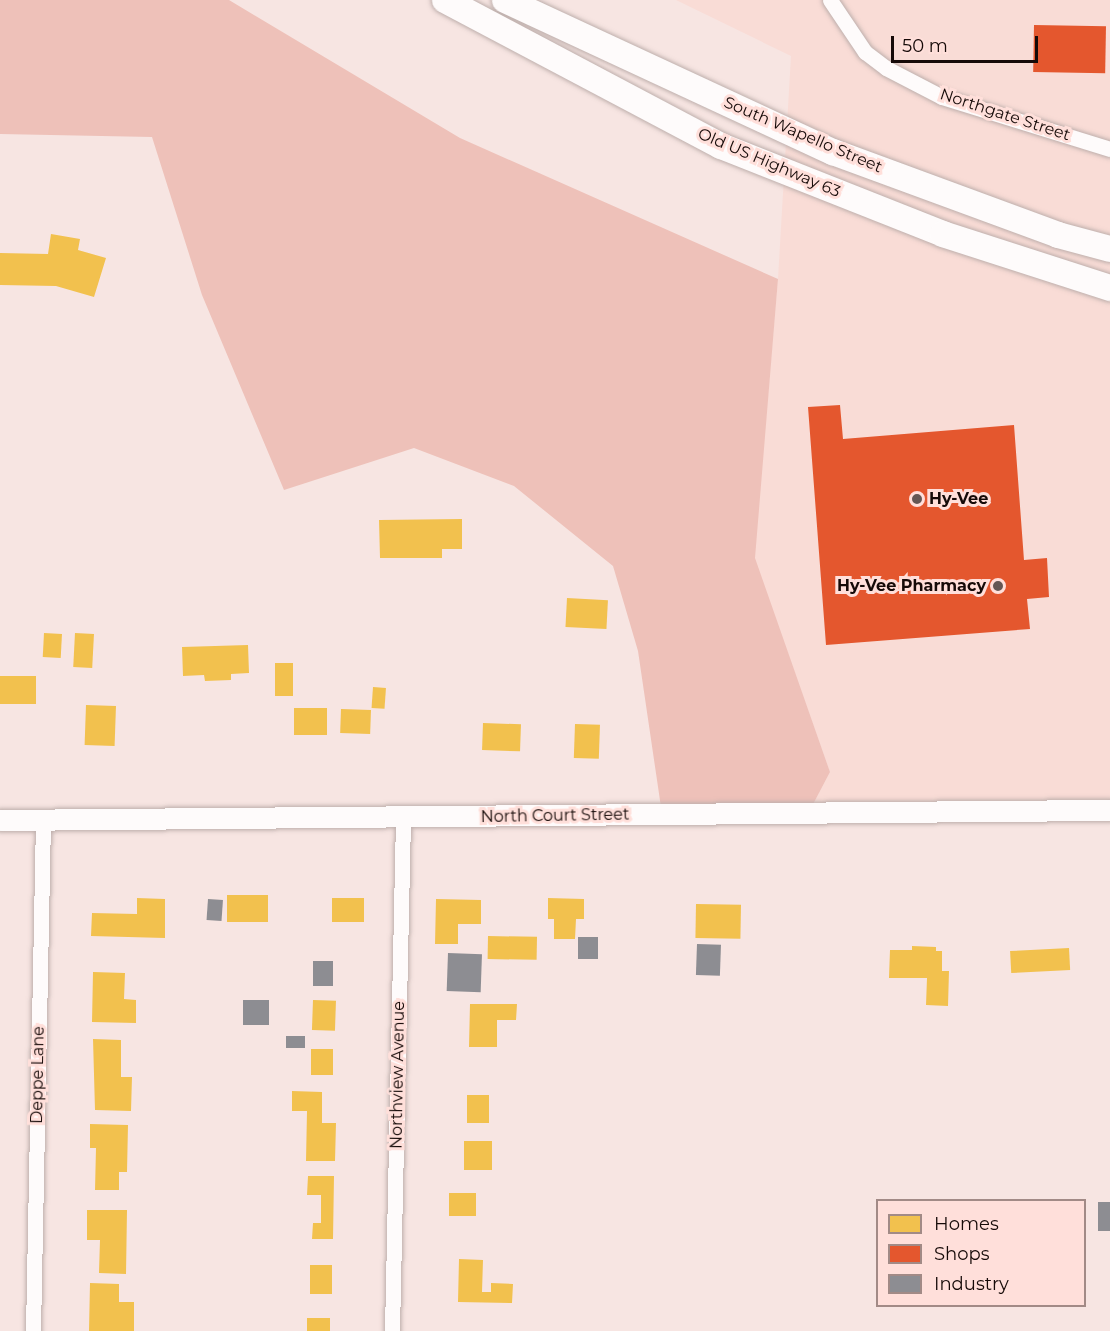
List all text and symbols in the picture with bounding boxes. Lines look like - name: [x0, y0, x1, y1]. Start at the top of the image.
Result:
- scale bar: [894, 24, 1041, 62]
- text: 50 m: [902, 35, 948, 57]
- street label: Northgate Street: [937, 85, 1073, 145]
- street label: South Wapello Street: [721, 93, 885, 177]
- street label: Old US Highway 63: [695, 124, 843, 202]
- place label: Hy-Vee: [929, 489, 988, 509]
- marker: Hy-Vee: [910, 492, 924, 506]
- place label: Hy-Vee Pharmacy: [837, 576, 986, 596]
- marker: Hy-Vee Pharmacy: [991, 579, 1005, 593]
- street label: North Court Street: [481, 805, 629, 827]
- street label: Northview Avenue: [387, 1001, 409, 1149]
- street label: Deppe Lane: [28, 1026, 48, 1124]
- legend: [876, 1199, 1086, 1307]
- text: Homes: [934, 1213, 999, 1235]
- text: Shops: [934, 1243, 990, 1265]
- text: Industry: [934, 1273, 1009, 1295]

